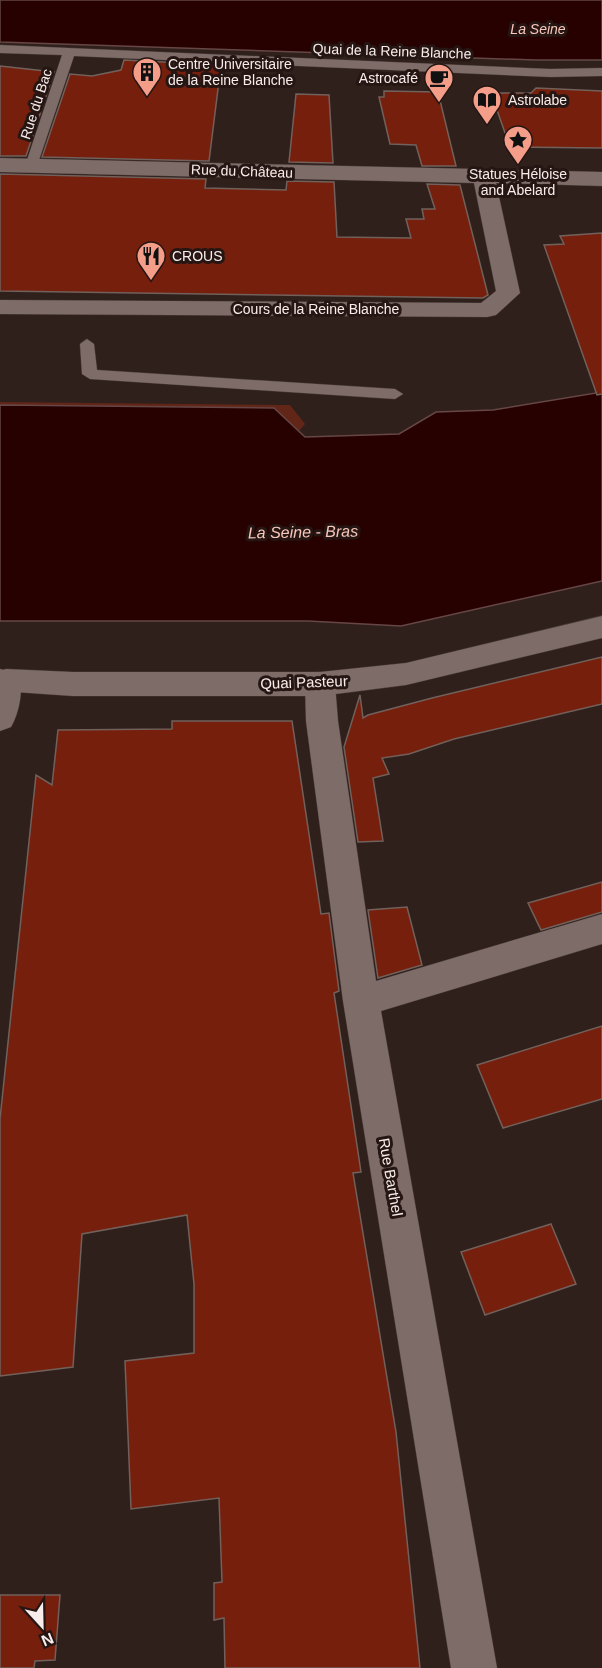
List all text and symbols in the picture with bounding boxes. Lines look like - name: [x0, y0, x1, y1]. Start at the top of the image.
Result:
- water label: La Seine: [510, 21, 566, 37]
- street label: Quai de la Reine Blanche: [312, 40, 472, 62]
- building icon: Centre Universitaire de la Reine Blanche: [131, 56, 163, 98]
- place label: Centre Universitaire de la Reine Blanche: [168, 56, 294, 88]
- cafe icon: Astrocafé: [423, 62, 455, 104]
- street label: Rue du Bac: [17, 67, 55, 141]
- place label: Astrocafé: [359, 70, 418, 86]
- library icon: Astrolabe: [471, 84, 503, 126]
- place label: Astrolabe: [508, 92, 567, 108]
- place icon: Statues Héloise and Abelard: [502, 124, 534, 166]
- street label: Rue du Château: [191, 161, 293, 181]
- place label: Statues Héloise and Abelard: [469, 166, 567, 198]
- restaurant icon: CROUS: [135, 240, 167, 282]
- place label: CROUS: [172, 248, 223, 264]
- street label: Cours de la Reine Blanche: [233, 301, 399, 317]
- water label: La Seine - Bras: [248, 523, 358, 541]
- street label: Quai Pasteur: [260, 672, 348, 692]
- street label: Rue Barthel: [376, 1137, 406, 1217]
- north arrow: [12, 1596, 72, 1656]
- text: N: [39, 1629, 56, 1649]

